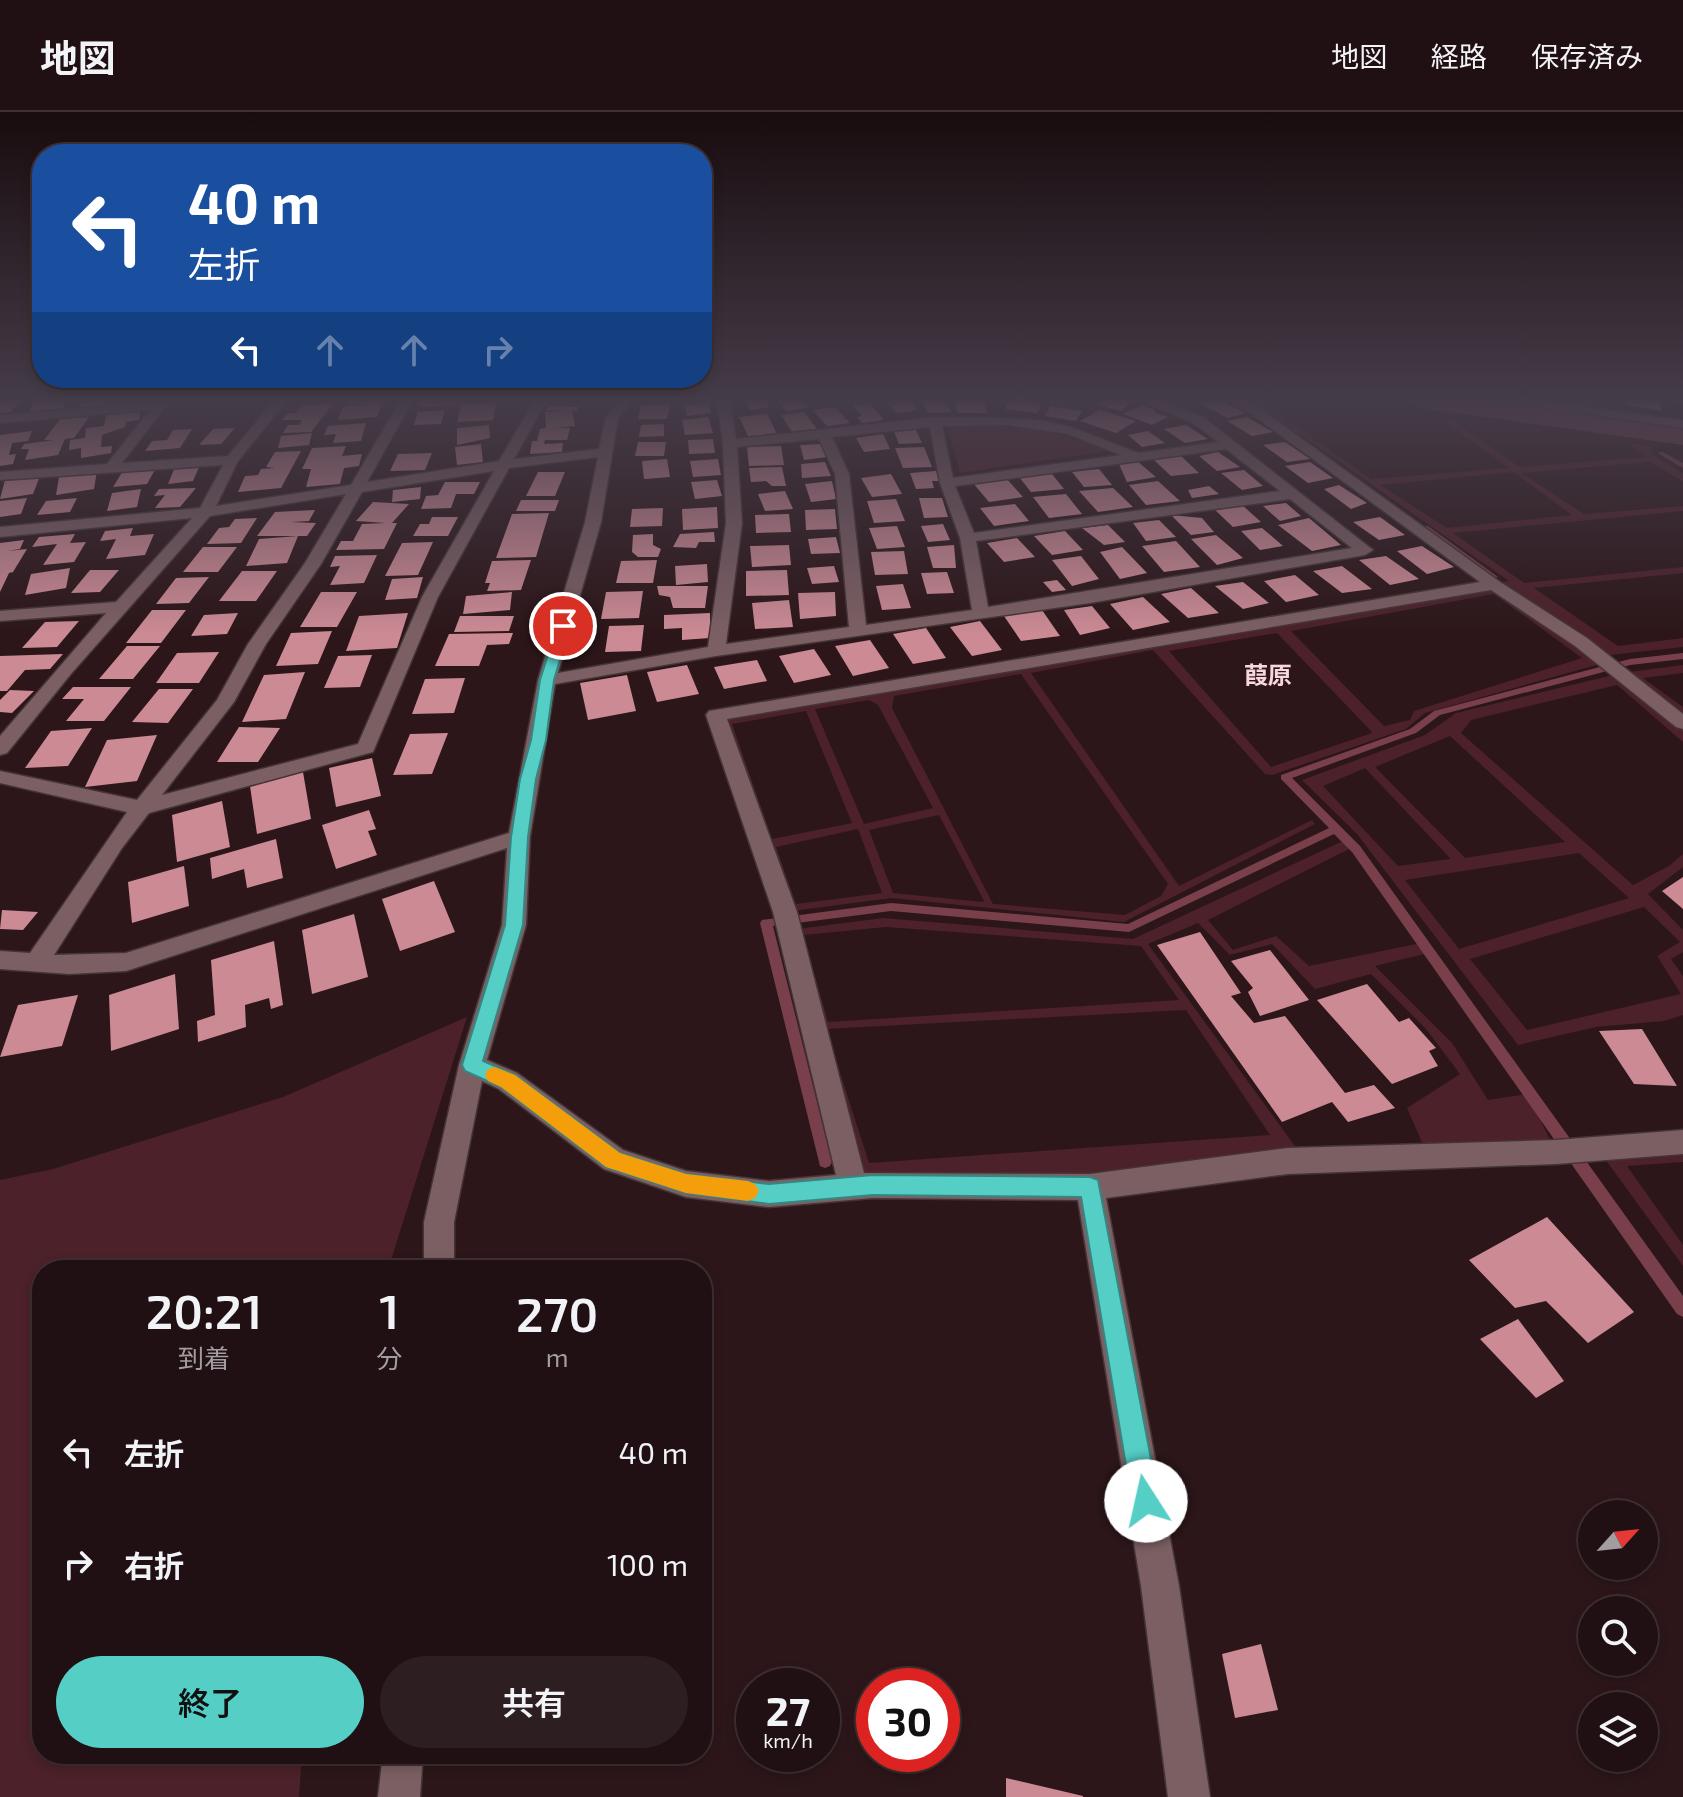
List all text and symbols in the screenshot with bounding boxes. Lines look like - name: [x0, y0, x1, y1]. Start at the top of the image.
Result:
- text: 地図: [40, 34, 116, 80]
- text: 地図: [1331, 39, 1387, 73]
- text: 経路: [1431, 39, 1487, 73]
- text: 保存済み: [1531, 39, 1643, 73]
- text: 40 m: [188, 168, 320, 235]
- icon: left: [56, 176, 160, 280]
- text: 左折: [188, 242, 260, 285]
- icon: left: [224, 328, 268, 372]
- icon: ahead: [308, 328, 352, 372]
- icon: ahead: [392, 328, 436, 372]
- icon: right: [476, 328, 520, 372]
- pin: [529, 592, 597, 660]
- icon: arrive: [541, 604, 585, 648]
- district label: 葭原: [1244, 660, 1292, 689]
- text: 20:21: [146, 1281, 262, 1339]
- text: 1: [379, 1281, 399, 1339]
- text: 270: [516, 1284, 598, 1342]
- text: m: [546, 1341, 568, 1372]
- text: 到着: [178, 1342, 230, 1373]
- text: 分: [376, 1342, 402, 1373]
- icon: left: [56, 1430, 100, 1474]
- text: 40 m: [618, 1434, 688, 1470]
- text: 左折: [124, 1435, 184, 1471]
- position arrow: [1104, 1459, 1188, 1543]
- north arrow: [1578, 1500, 1658, 1580]
- map controls: [1578, 1500, 1658, 1772]
- icon: right: [56, 1542, 100, 1586]
- text: 100 m: [607, 1546, 688, 1582]
- text: 右折: [124, 1547, 184, 1583]
- button: search: [1578, 1596, 1658, 1676]
- button: 終了: [56, 1656, 364, 1748]
- button: 共有: [380, 1656, 688, 1748]
- speed limit sign: 30: [856, 1668, 960, 1772]
- text: 27: [766, 1686, 810, 1734]
- button: layers: [1578, 1692, 1658, 1772]
- text: km/h: [763, 1728, 813, 1752]

